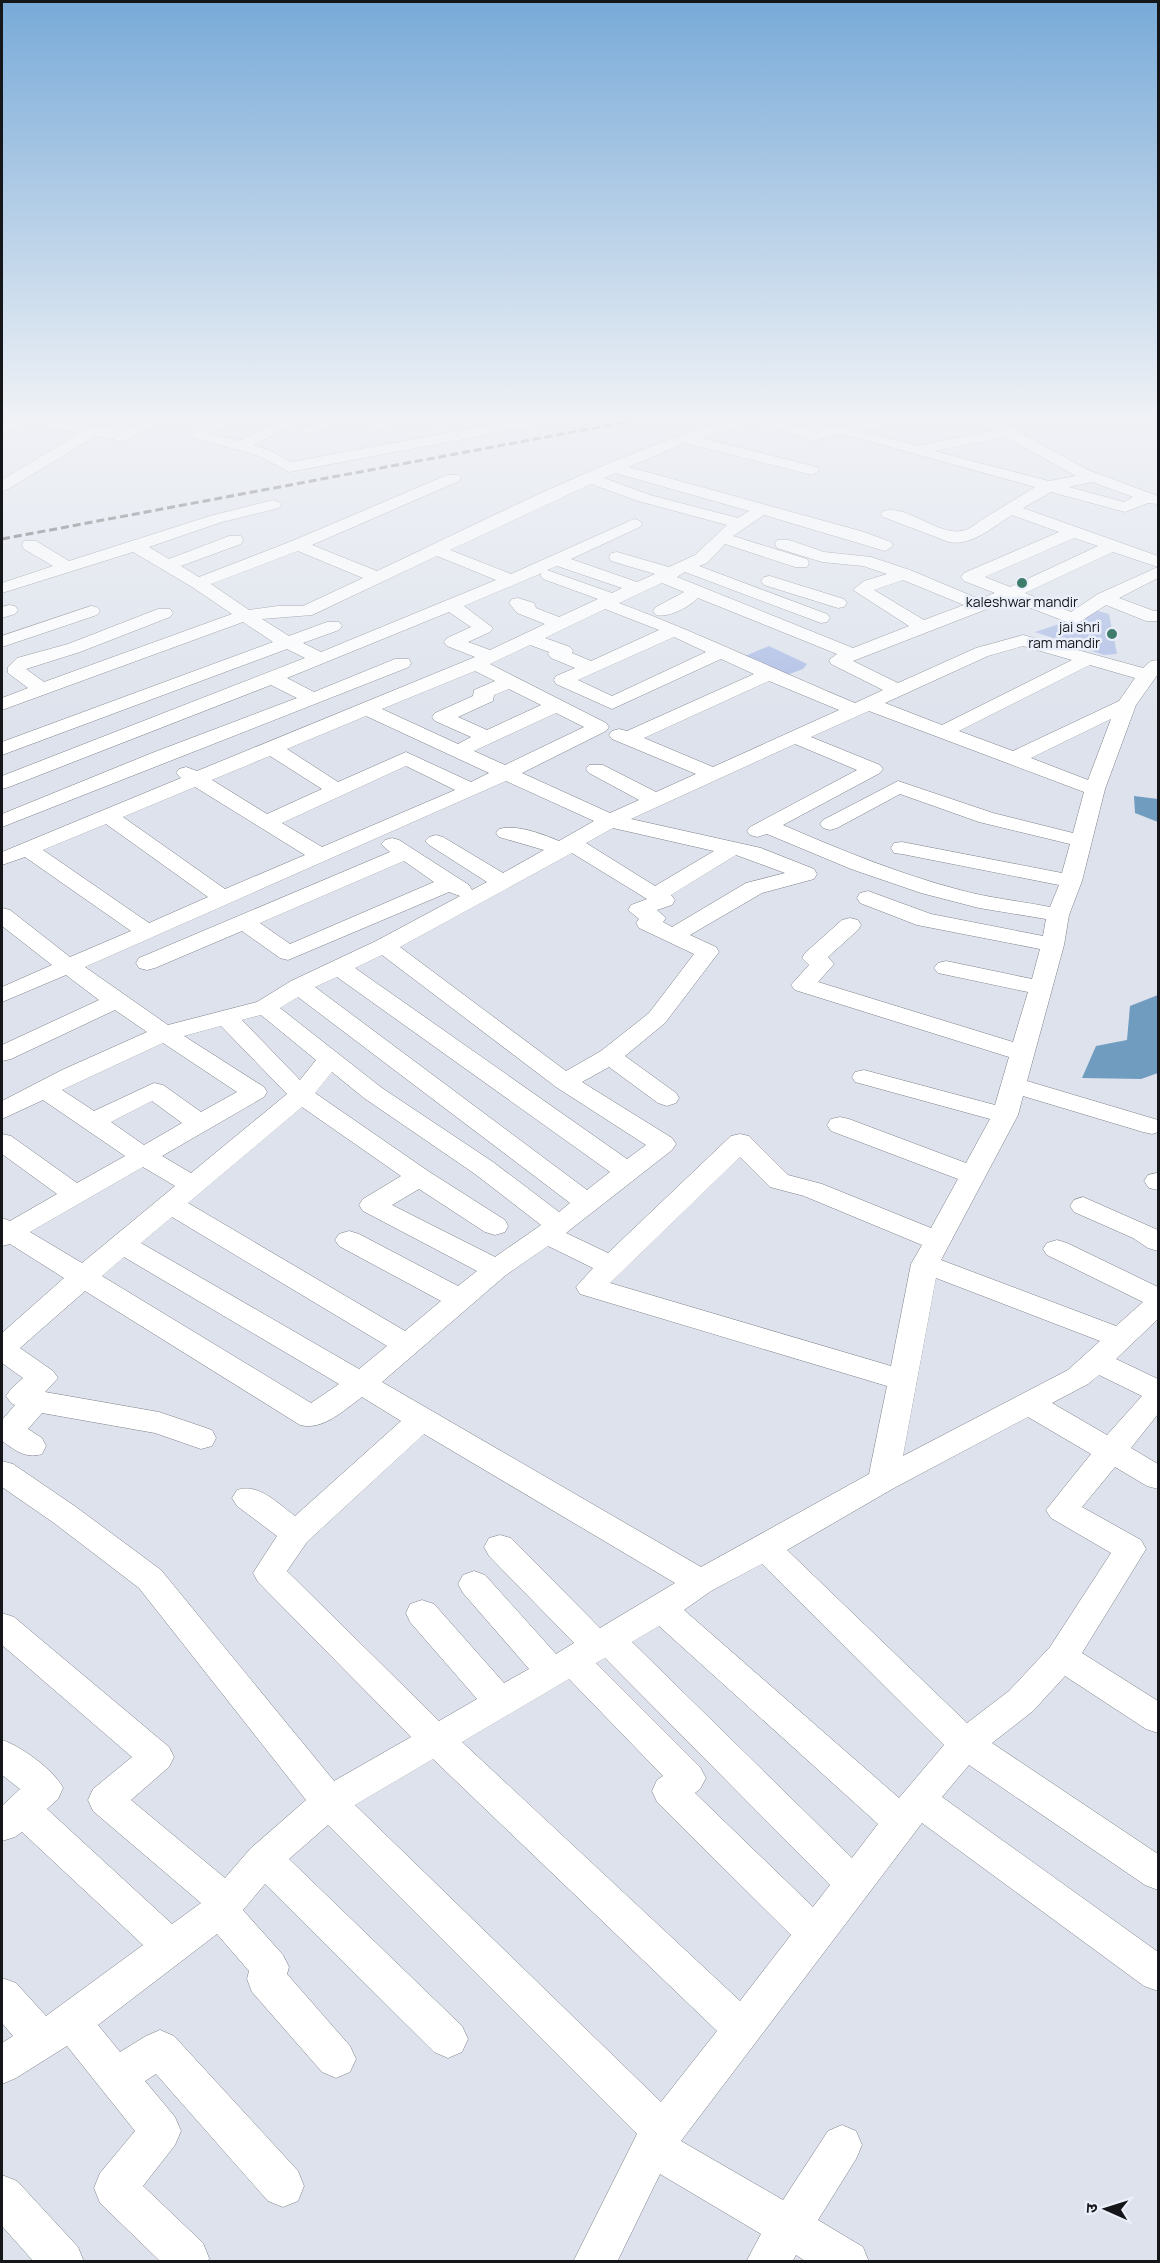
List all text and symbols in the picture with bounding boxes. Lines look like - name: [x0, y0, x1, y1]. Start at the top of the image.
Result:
- marker: kaleshwar mandir: [1015, 576, 1029, 590]
- place label: kaleshwar mandir: [966, 592, 1078, 611]
- place label: jai shri ram mandir: [1028, 617, 1100, 652]
- marker: jai shri ram mandir: [1105, 627, 1119, 641]
- north arrow: [1076, 2179, 1136, 2239]
- text: उ: [1080, 2202, 1102, 2213]

